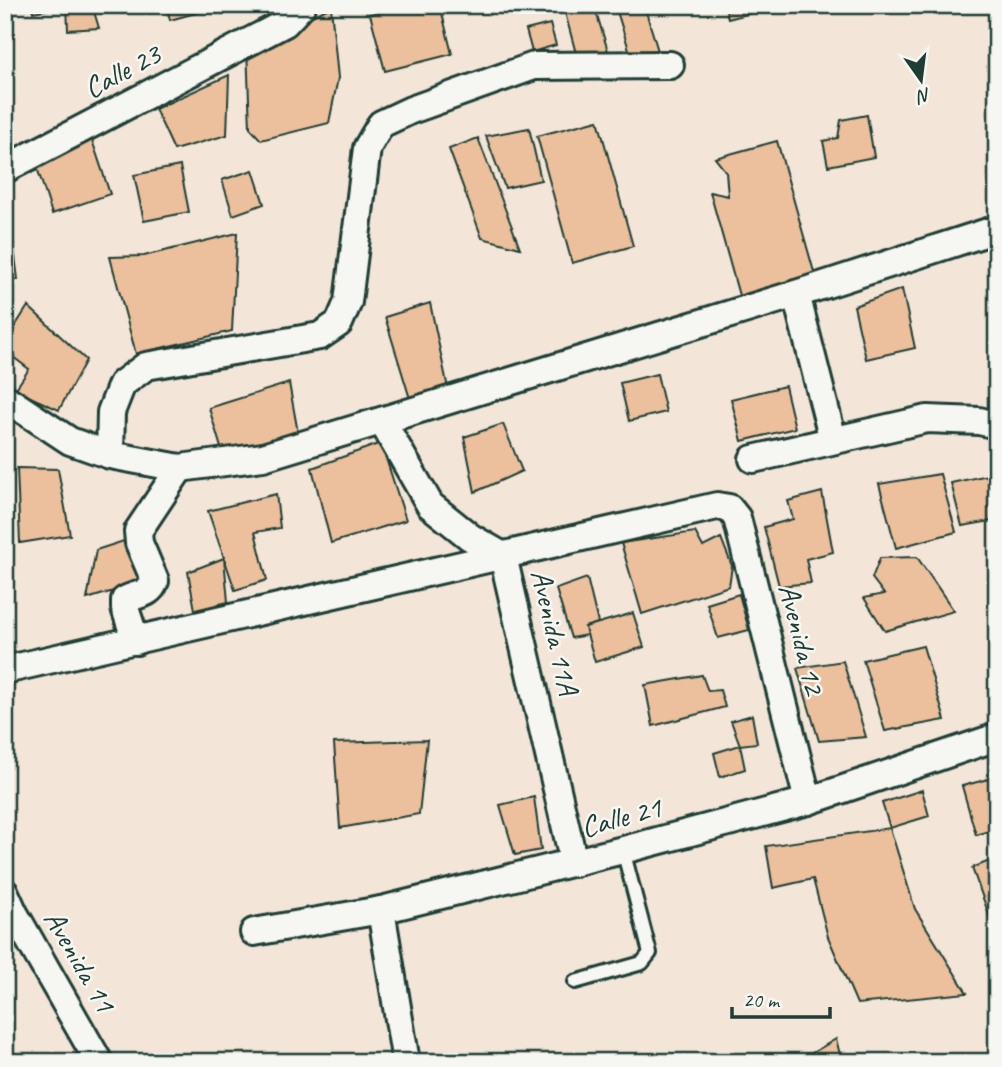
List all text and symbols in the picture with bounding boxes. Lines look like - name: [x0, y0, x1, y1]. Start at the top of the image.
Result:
- street label: Calle 23: [77, 34, 169, 107]
- north arrow: [886, 46, 956, 116]
- text: N: [913, 82, 933, 109]
- street label: Avenida 11A: [522, 566, 588, 700]
- street label: Avenida 12: [770, 580, 835, 700]
- street label: Calle 21: [577, 788, 667, 846]
- street label: Avenida 11: [36, 903, 125, 1020]
- scale bar: [732, 976, 830, 1020]
- text: 20 m: [743, 987, 781, 1013]

